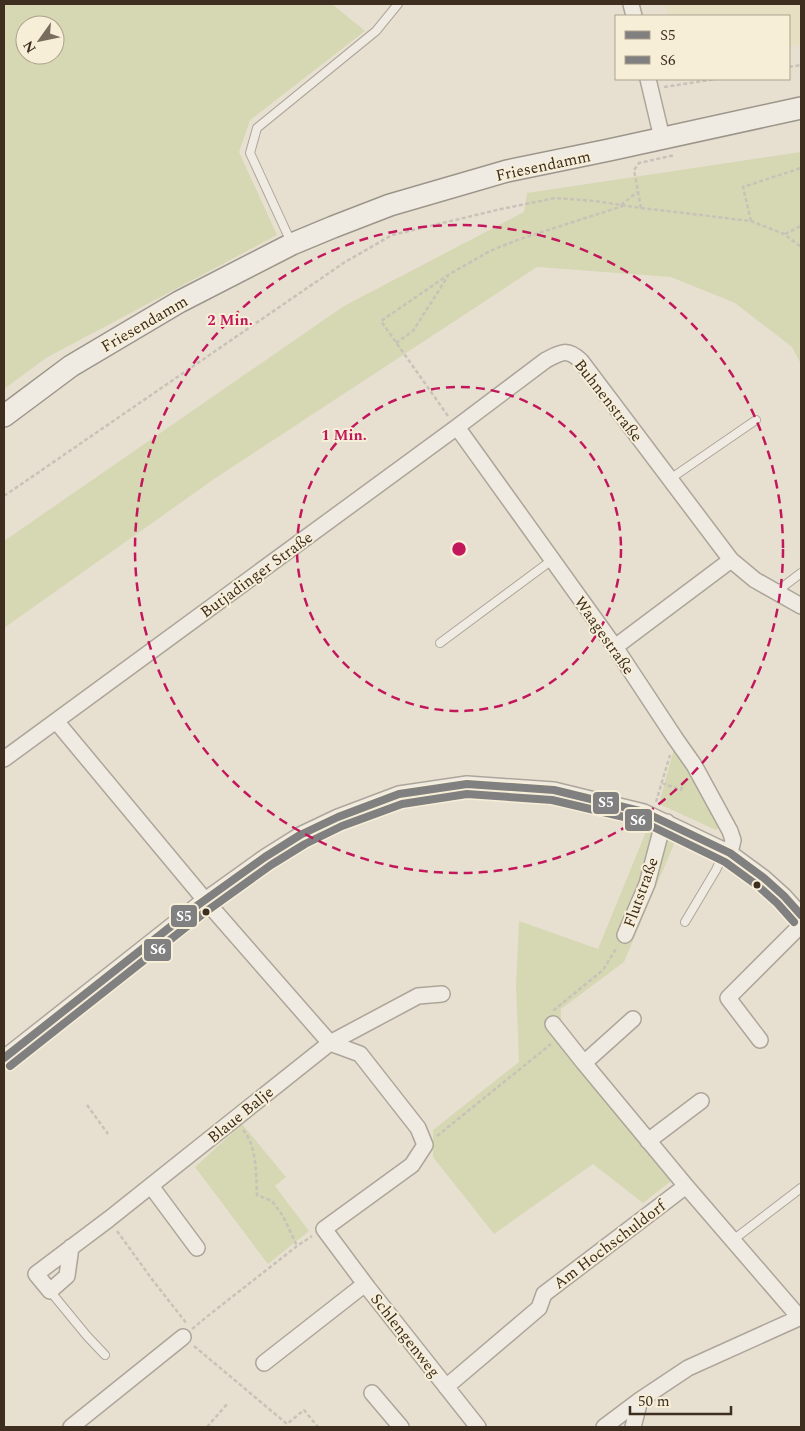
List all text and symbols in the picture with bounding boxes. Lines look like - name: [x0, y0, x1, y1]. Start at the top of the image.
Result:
- north arrow: [15, 15, 65, 65]
- legend: [615, 15, 790, 80]
- text: S5: [660, 24, 675, 47]
- text: N: [18, 36, 41, 57]
- text: S6: [660, 49, 676, 72]
- street label: Friesendamm: [493, 144, 593, 188]
- street label: Friesendamm: [97, 289, 193, 358]
- text: 2 Min.: [207, 309, 253, 332]
- street label: Buhnenstraße: [568, 354, 648, 447]
- text: 1 Min.: [321, 424, 367, 447]
- street label: Butjadinger Straße: [195, 526, 318, 624]
- centre of rings: [450, 540, 468, 558]
- street label: Waagestraße: [568, 591, 640, 680]
- line badge: S5: [592, 791, 620, 815]
- text: S5: [598, 792, 614, 813]
- line badge: S6: [624, 808, 653, 832]
- text: S6: [630, 810, 646, 831]
- street label: Flutstraße: [617, 854, 665, 931]
- unlabelled marker: [752, 880, 762, 890]
- line badge: S5: [170, 904, 198, 928]
- text: S5: [176, 906, 192, 927]
- unlabelled marker: [201, 907, 211, 917]
- line badge: S6: [143, 938, 172, 962]
- text: S6: [150, 939, 166, 960]
- street label: Blaue Balje: [202, 1080, 279, 1149]
- street label: Am Hochschuldorf: [548, 1194, 672, 1295]
- street label: Schlengenweg: [365, 1288, 446, 1383]
- scale bar: [630, 1384, 731, 1416]
- text: 50 m: [638, 1390, 670, 1413]

